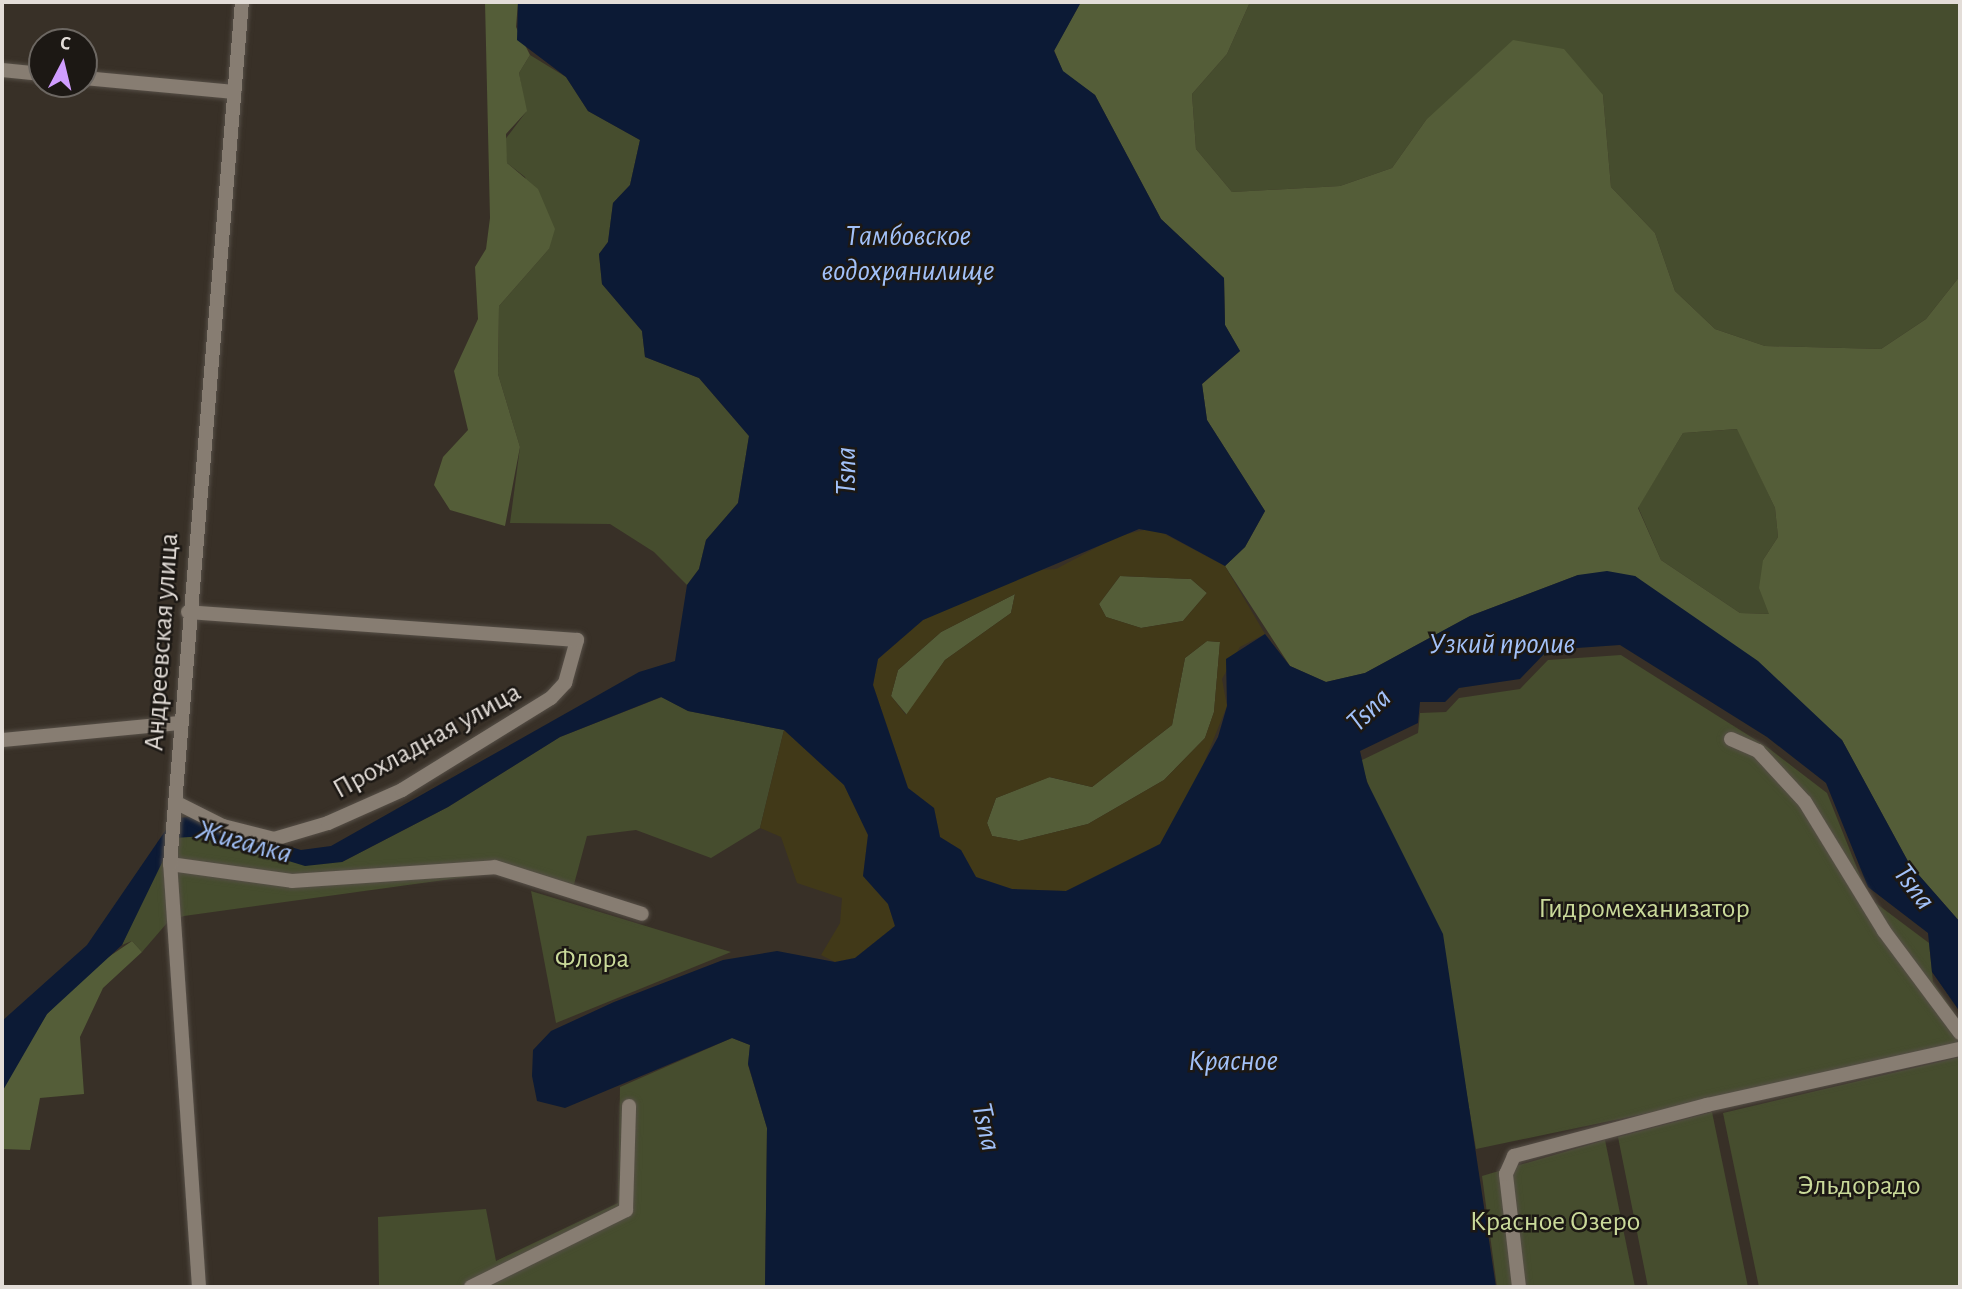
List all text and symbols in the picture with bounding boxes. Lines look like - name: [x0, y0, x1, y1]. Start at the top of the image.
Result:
- north arrow: [28, 28, 98, 98]
- text: С: [59, 34, 72, 54]
- water label: Тамбовское водохранилище: [822, 218, 994, 288]
- water label: Tsna: [828, 447, 864, 495]
- street label: Андреевская улица: [138, 532, 186, 752]
- water label: Узкий пролив: [1429, 626, 1575, 662]
- street label: Прохладная улица: [327, 675, 527, 807]
- water label: Tsna: [1339, 680, 1399, 740]
- water label: Жигалка: [192, 812, 296, 872]
- water label: Tsna: [1885, 857, 1943, 917]
- park label: Гидромеханизатор: [1538, 892, 1750, 926]
- park label: Флора: [555, 942, 629, 976]
- water label: Красное: [1188, 1043, 1278, 1079]
- water label: Tsna: [963, 1099, 1009, 1155]
- park label: Эльдорадо: [1798, 1169, 1920, 1203]
- park label: Красное Озеро: [1470, 1205, 1640, 1239]

